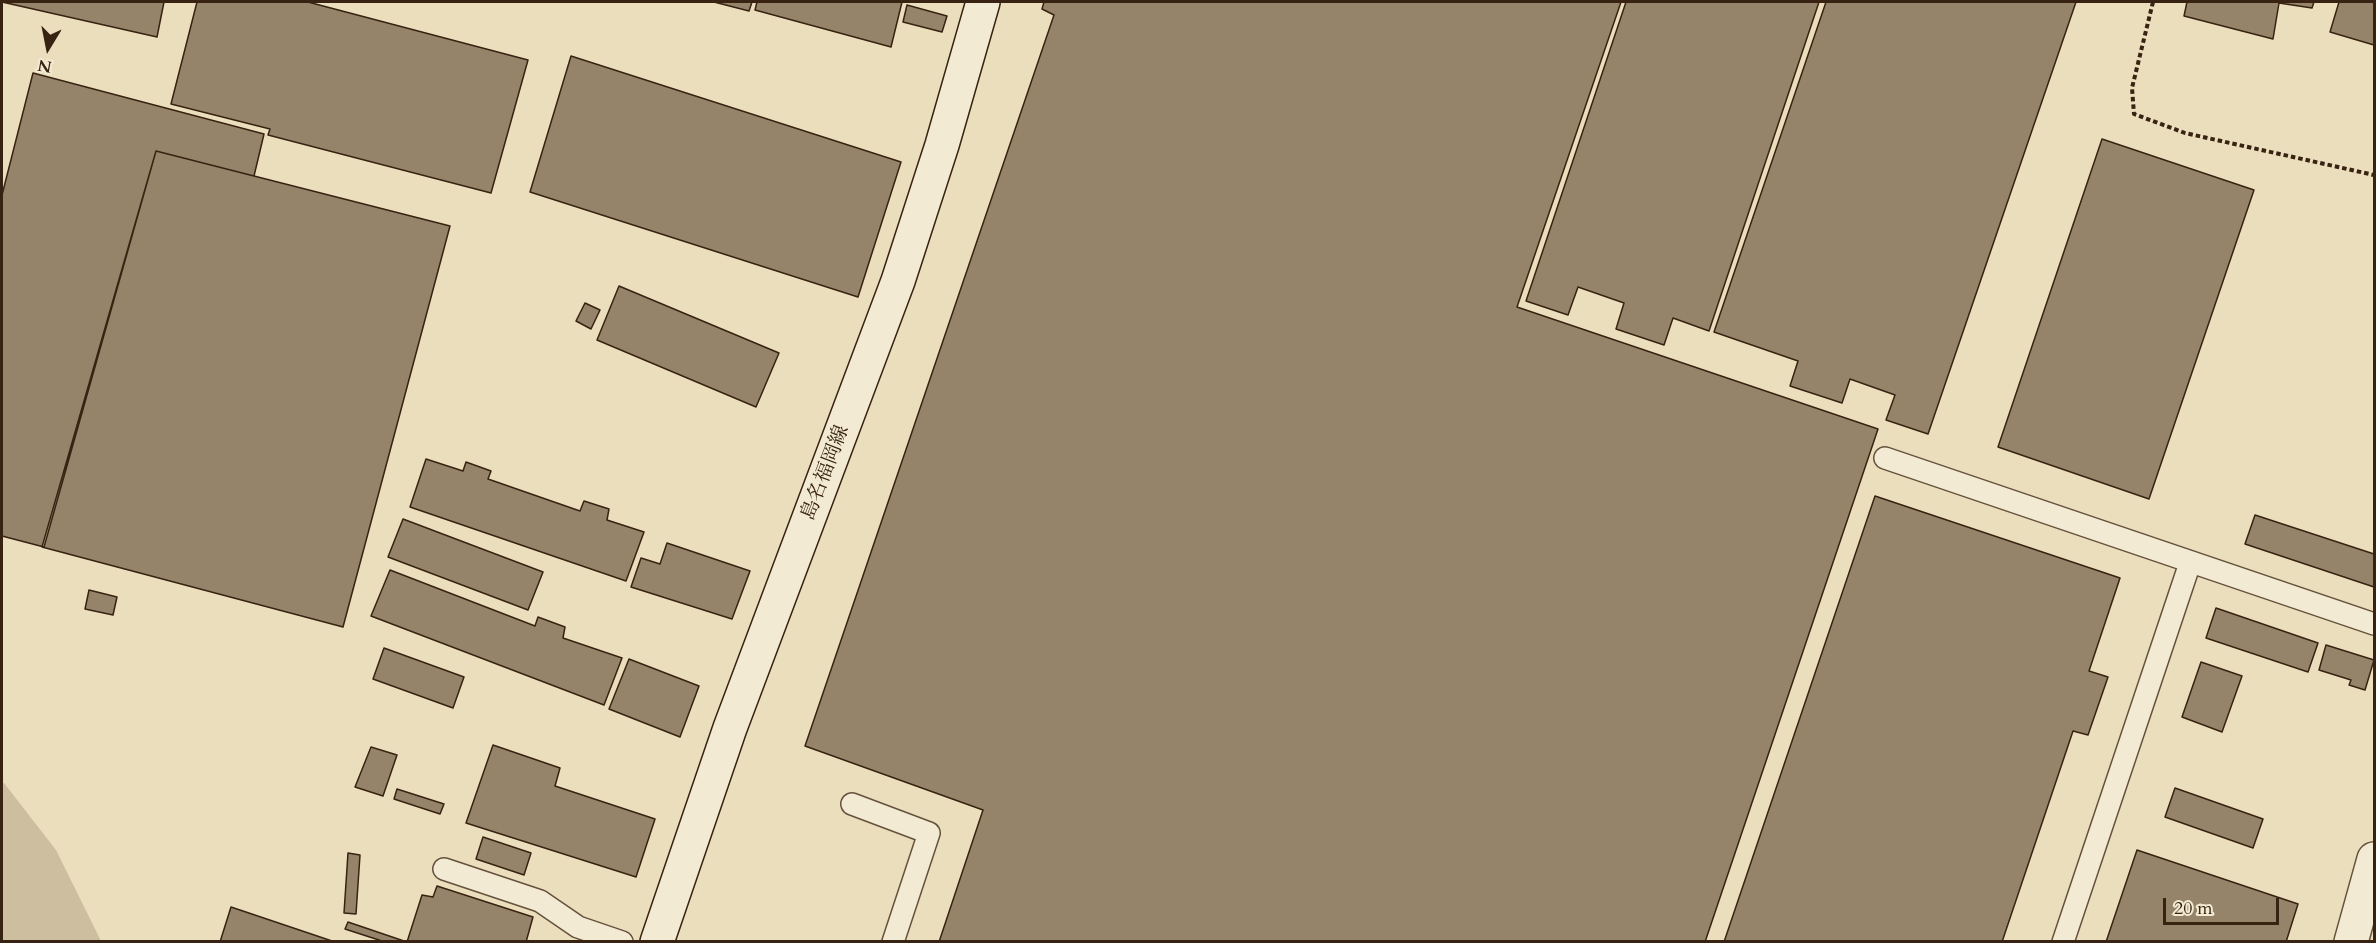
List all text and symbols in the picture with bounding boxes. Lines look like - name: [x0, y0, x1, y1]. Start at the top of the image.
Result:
- north arrow: [18, 18, 78, 78]
- text: N: [36, 54, 54, 78]
- street label: 島名福岡線: [797, 422, 855, 524]
- scale bar: [2166, 886, 2282, 924]
- text: 20 m: [2174, 896, 2213, 921]

